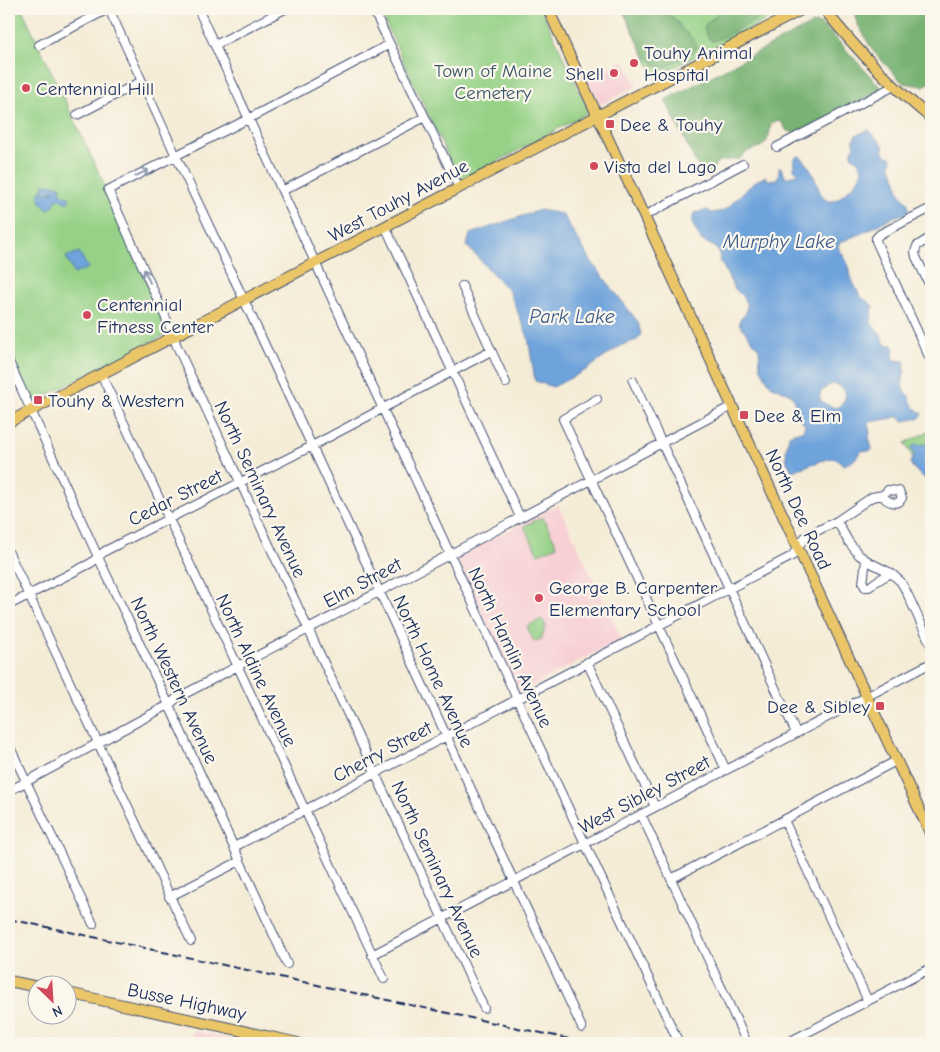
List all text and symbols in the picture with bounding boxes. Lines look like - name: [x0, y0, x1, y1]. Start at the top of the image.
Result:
- place label: Touhy Animal Hospital: [644, 42, 752, 86]
- marker: Touhy Animal Hospital: [628, 57, 640, 69]
- park label: Town of Maine Cemetery: [434, 60, 552, 104]
- place label: Shell: [565, 63, 604, 85]
- marker: Shell: [608, 67, 620, 79]
- place label: Centennial Hill: [36, 78, 154, 100]
- marker: Centennial Hill: [20, 82, 32, 94]
- place label: Dee & Touhy: [620, 114, 723, 136]
- marker: Dee & Touhy: [604, 118, 616, 130]
- street label: West Touhy Avenue: [325, 155, 472, 247]
- place label: Vista del Lago: [604, 156, 717, 178]
- marker: Vista del Lago: [588, 160, 600, 172]
- one-way arrow: [134, 168, 149, 177]
- water label: Murphy Lake: [722, 230, 835, 253]
- one-way arrow: [142, 269, 151, 284]
- place label: Centennial Fitness Center: [97, 294, 214, 338]
- water label: Park Lake: [529, 305, 615, 328]
- marker: Centennial Fitness Center: [81, 309, 93, 321]
- place label: Touhy & Western: [48, 390, 185, 412]
- marker: Touhy & Western: [32, 394, 44, 406]
- street label: North Seminary Avenue: [209, 397, 311, 581]
- place label: Dee & Elm: [754, 405, 841, 427]
- marker: Dee & Elm: [738, 409, 750, 421]
- street label: North Dee Road: [761, 446, 836, 573]
- street label: Cedar Street: [125, 465, 227, 531]
- street label: Elm Street: [320, 553, 406, 613]
- street label: North Hamlin Avenue: [463, 564, 557, 731]
- place label: George B. Carpenter Elementary School: [549, 577, 718, 621]
- street label: North Aldine Avenue: [211, 591, 301, 750]
- street label: North Home Avenue: [388, 592, 478, 751]
- marker: George B. Carpenter Elementary School: [533, 592, 545, 604]
- street label: North Western Avenue: [126, 594, 222, 767]
- place label: Dee & Sibley: [767, 696, 871, 718]
- marker: Dee & Sibley: [874, 700, 886, 712]
- street label: Cherry Street: [329, 716, 436, 787]
- street label: West Sibley Street: [575, 751, 714, 839]
- street label: North Seminary Avenue: [386, 777, 488, 961]
- north arrow: [28, 974, 78, 1024]
- street label: Busse Highway: [125, 979, 249, 1025]
- text: N: [50, 1002, 65, 1021]

